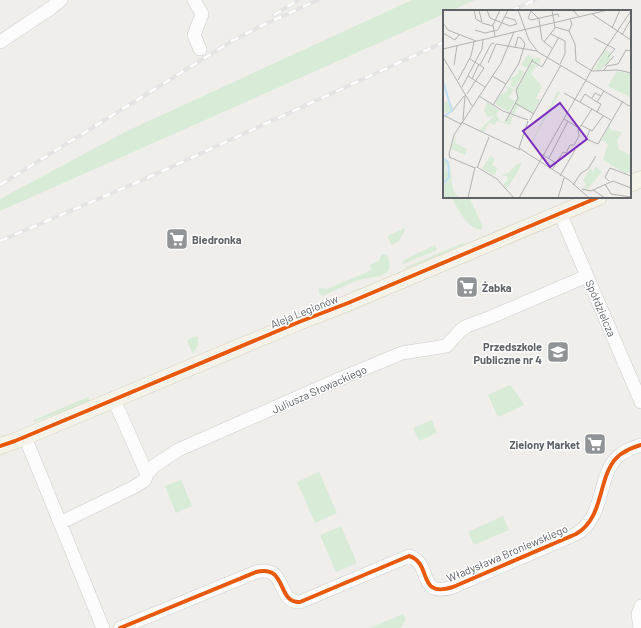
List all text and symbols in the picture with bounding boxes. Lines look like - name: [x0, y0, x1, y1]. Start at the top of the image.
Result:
- inset map: [443, 10, 631, 198]
- supermarket icon: Biedronka: [164, 226, 190, 252]
- place label: Biedronka: [192, 233, 242, 246]
- supermarket icon: Żabka: [454, 274, 480, 300]
- street label: Spółdzielcza: [583, 278, 619, 338]
- place label: Żabka: [482, 281, 512, 294]
- street label: Aleja Legionów: [268, 291, 340, 330]
- school or university icon: Przedszkole Publiczne nr 4: [545, 339, 571, 365]
- place label: Przedszkole Publiczne nr 4: [473, 340, 542, 366]
- street label: Juliusza Słowackiego: [269, 362, 369, 416]
- supermarket icon: Zielony Market: [582, 431, 608, 457]
- place label: Zielony Market: [509, 438, 580, 451]
- street label: Władysława Broniewskiego: [445, 522, 569, 584]

